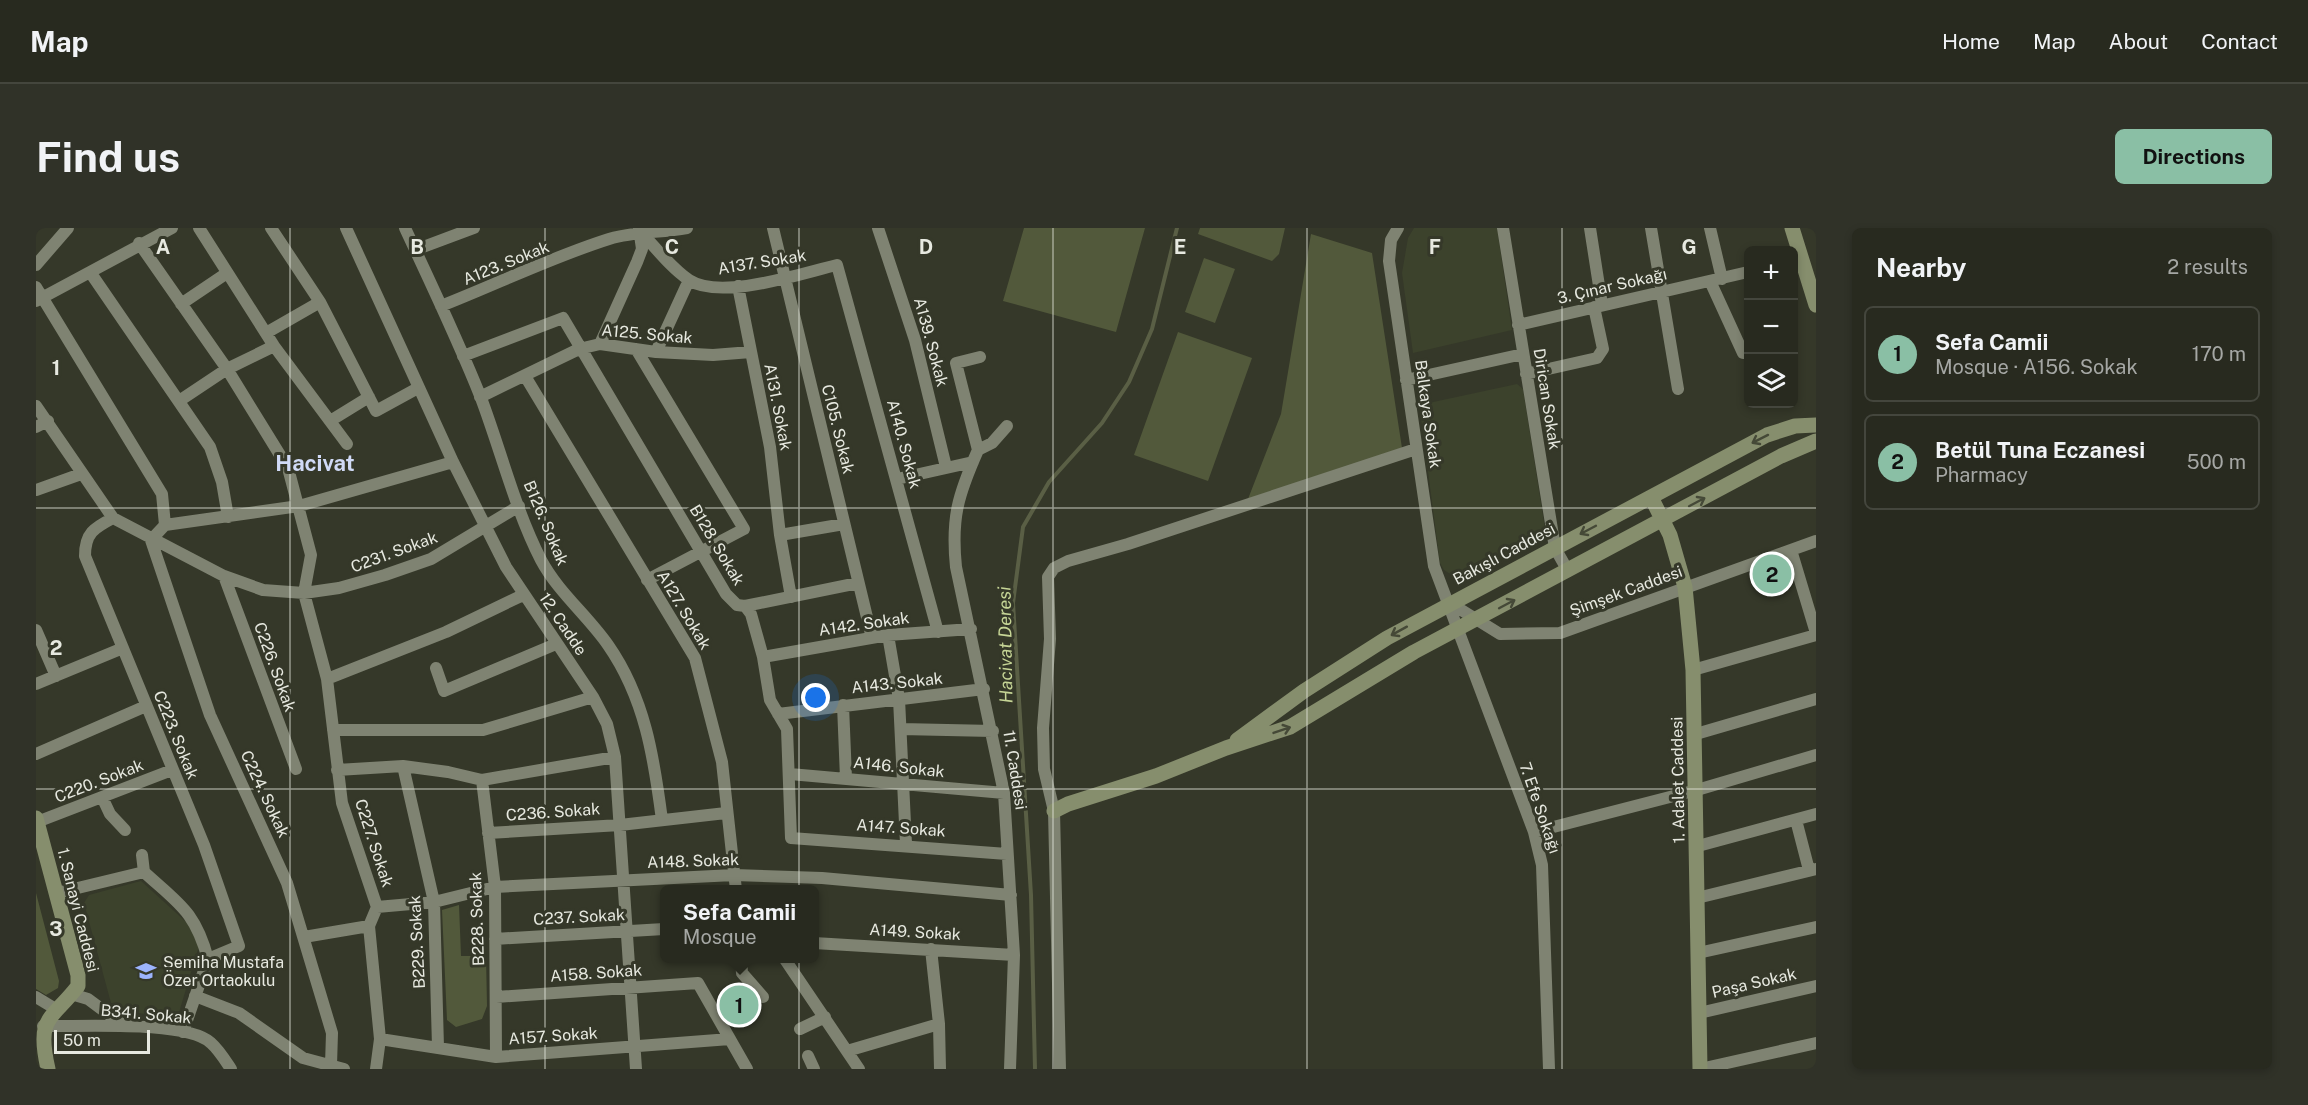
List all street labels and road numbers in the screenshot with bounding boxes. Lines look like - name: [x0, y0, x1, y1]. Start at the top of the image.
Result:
- street label: A123. Sokak: [460, 237, 552, 289]
- street label: A137. Sokak: [717, 246, 807, 278]
- street label: 3. Çınar Sokağı: [1555, 264, 1669, 308]
- street label: A139. Sokak: [910, 295, 952, 389]
- street label: A125. Sokak: [601, 321, 693, 347]
- street label: Dirican Sokak: [1530, 347, 1564, 451]
- street label: Balkaya Sokak: [1411, 359, 1445, 469]
- street label: A131. Sokak: [760, 362, 796, 452]
- street label: C105. Sokak: [818, 382, 858, 476]
- street label: A140. Sokak: [883, 397, 925, 491]
- street label: B126. Sokak: [520, 478, 572, 568]
- street label: B128. Sokak: [685, 501, 749, 589]
- street label: Bakışlı Caddesi: [1450, 519, 1558, 589]
- street label: C231. Sokak: [348, 528, 440, 576]
- street label: Şimşek Caddesi: [1567, 562, 1685, 620]
- street label: A127. Sokak: [653, 567, 715, 653]
- street label: 12. Cadde: [535, 589, 591, 659]
- street label: A142. Sokak: [818, 608, 910, 640]
- street label: C226. Sokak: [250, 620, 300, 714]
- street label: A143. Sokak: [850, 669, 944, 697]
- street label: C223. Sokak: [150, 688, 202, 782]
- street label: 1. Adalet Caddesi: [1667, 717, 1689, 843]
- street label: 11. Caddesi: [999, 729, 1031, 811]
- street label: C224. Sokak: [237, 747, 293, 841]
- street label: A146. Sokak: [852, 753, 946, 781]
- street label: C220. Sokak: [52, 755, 146, 807]
- street label: 7. Efe Sokağı: [1516, 760, 1564, 856]
- street label: C227. Sokak: [351, 797, 397, 889]
- street label: C236. Sokak: [505, 799, 601, 825]
- street label: A147. Sokak: [856, 815, 946, 841]
- street label: 1. Sanayi Caddesi: [53, 846, 103, 974]
- street label: A148. Sokak: [647, 850, 739, 872]
- street label: B228. Sokak: [466, 872, 488, 966]
- street label: B229. Sokak: [405, 895, 429, 989]
- street label: C237. Sokak: [533, 905, 625, 929]
- street label: A149. Sokak: [869, 920, 961, 944]
- street label: A158. Sokak: [549, 960, 643, 986]
- street label: Paşa Sokak: [1710, 964, 1798, 1002]
- street label: B341. Sokak: [100, 1001, 192, 1027]
- street label: A157. Sokak: [508, 1023, 598, 1049]

